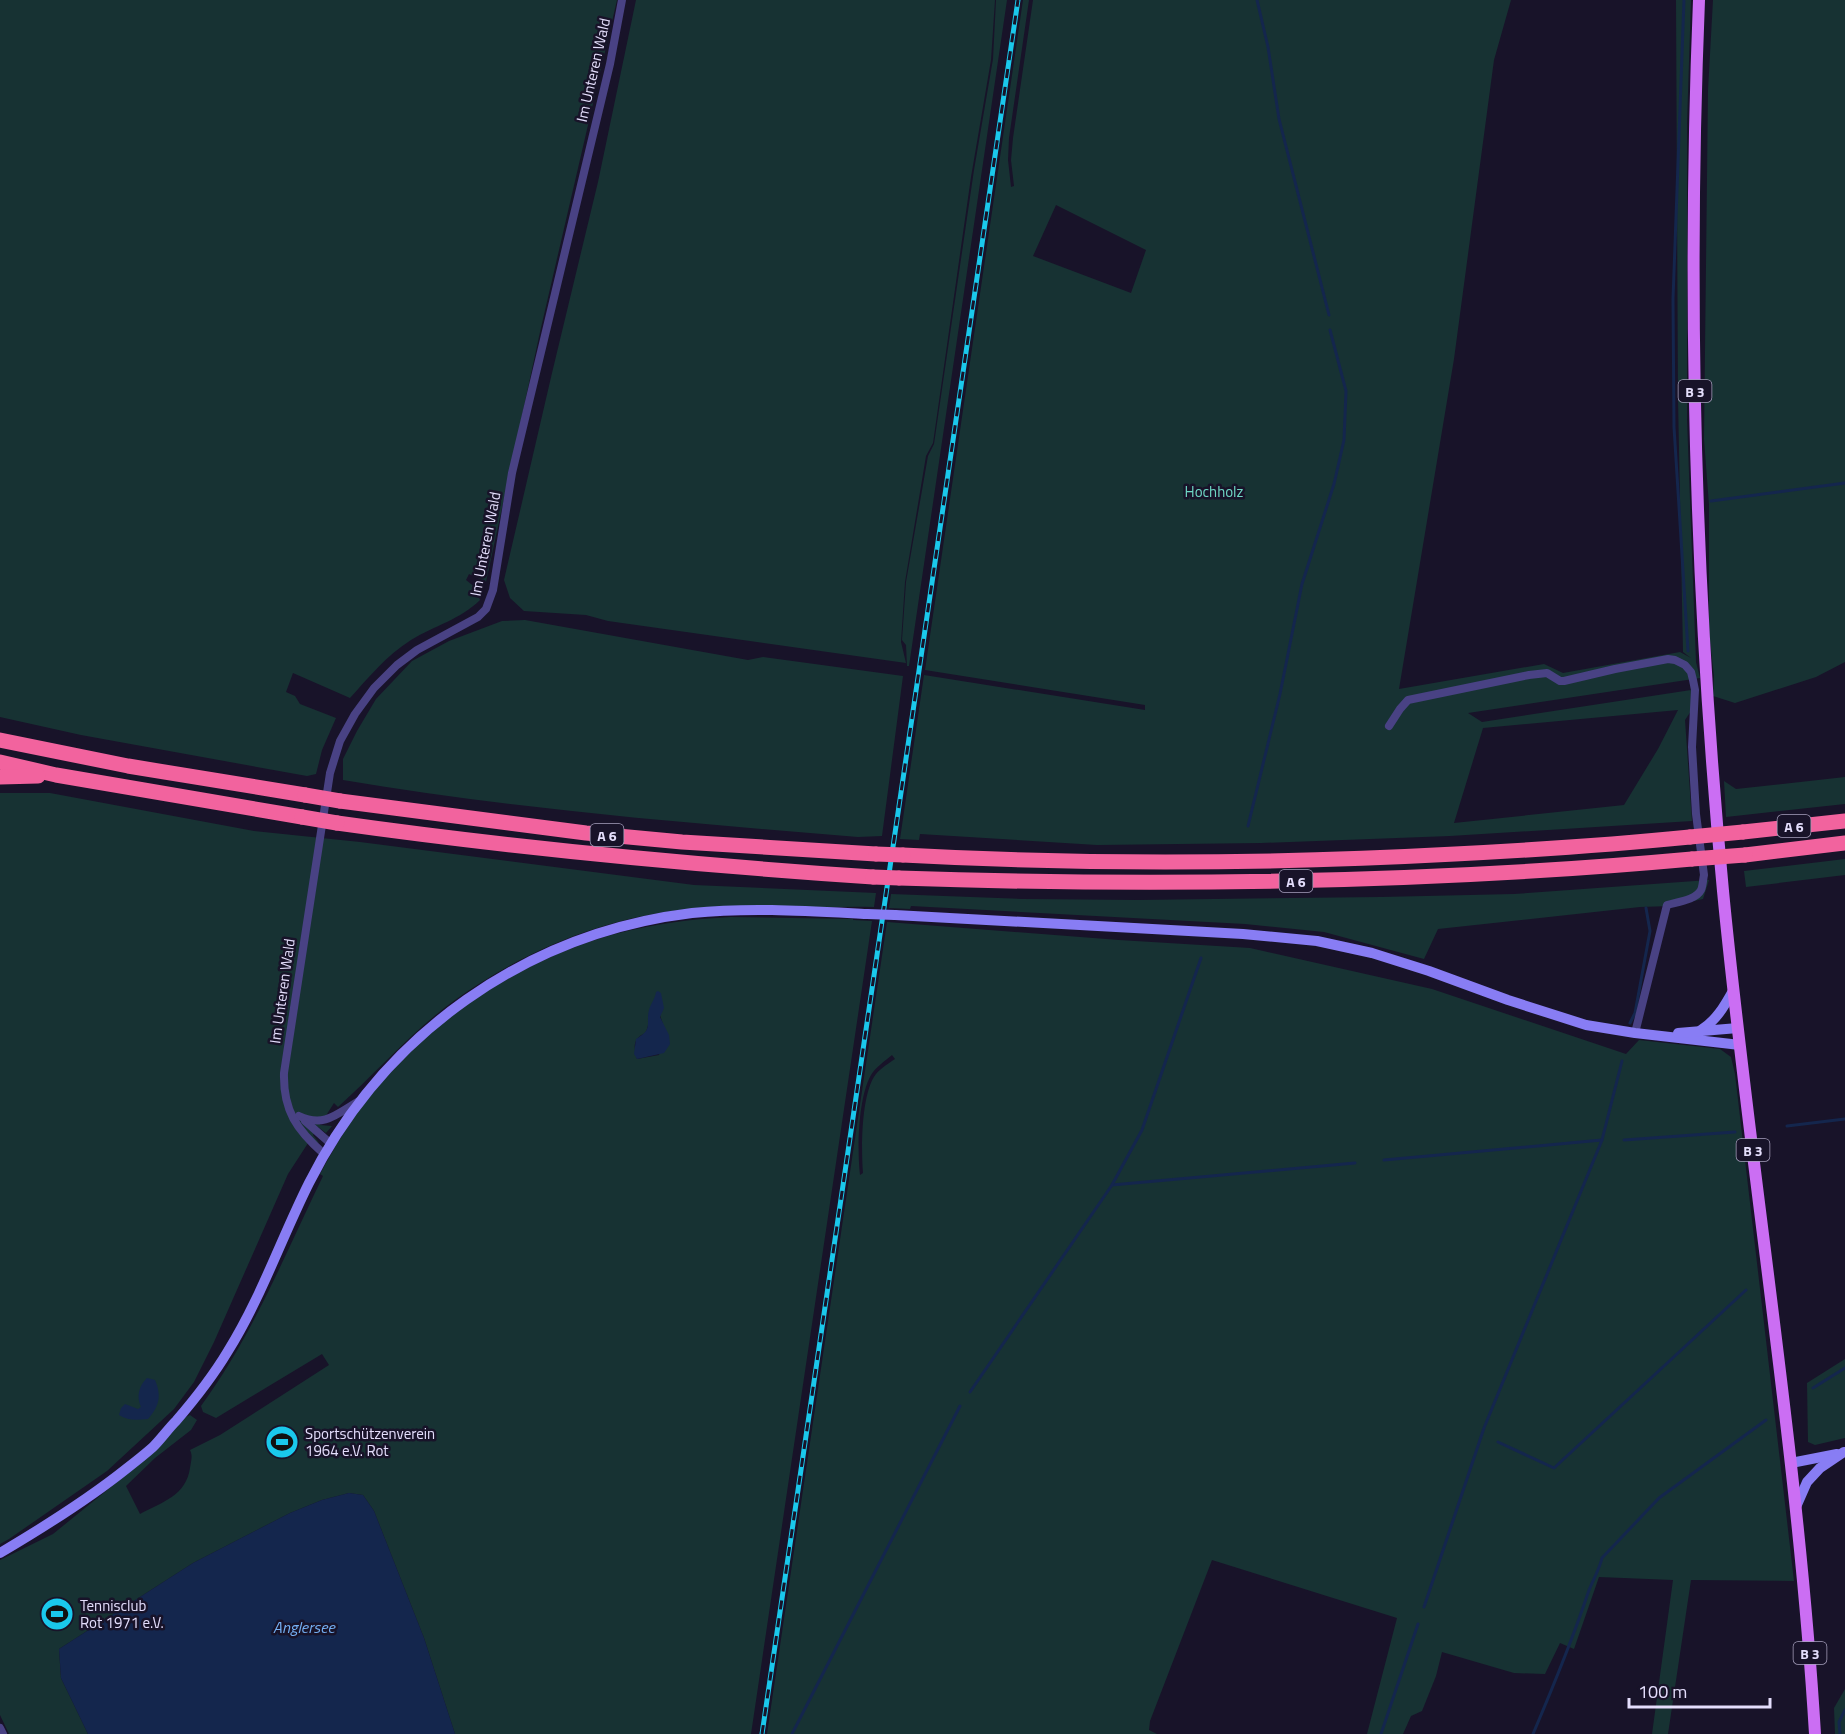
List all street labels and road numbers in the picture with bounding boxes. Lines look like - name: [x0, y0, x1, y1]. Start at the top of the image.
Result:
- street label: Im Unteren Wald: [570, 16, 616, 124]
- road number: B 3: [1678, 380, 1712, 402]
- street label: Im Unteren Wald: [464, 490, 506, 598]
- road number: A 6: [1778, 815, 1810, 837]
- road number: A 6: [590, 824, 624, 846]
- road number: A 6: [1280, 870, 1312, 892]
- street label: Im Unteren Wald: [263, 937, 301, 1045]
- road number: B 3: [1736, 1139, 1770, 1161]
- road number: B 3: [1794, 1642, 1826, 1664]

